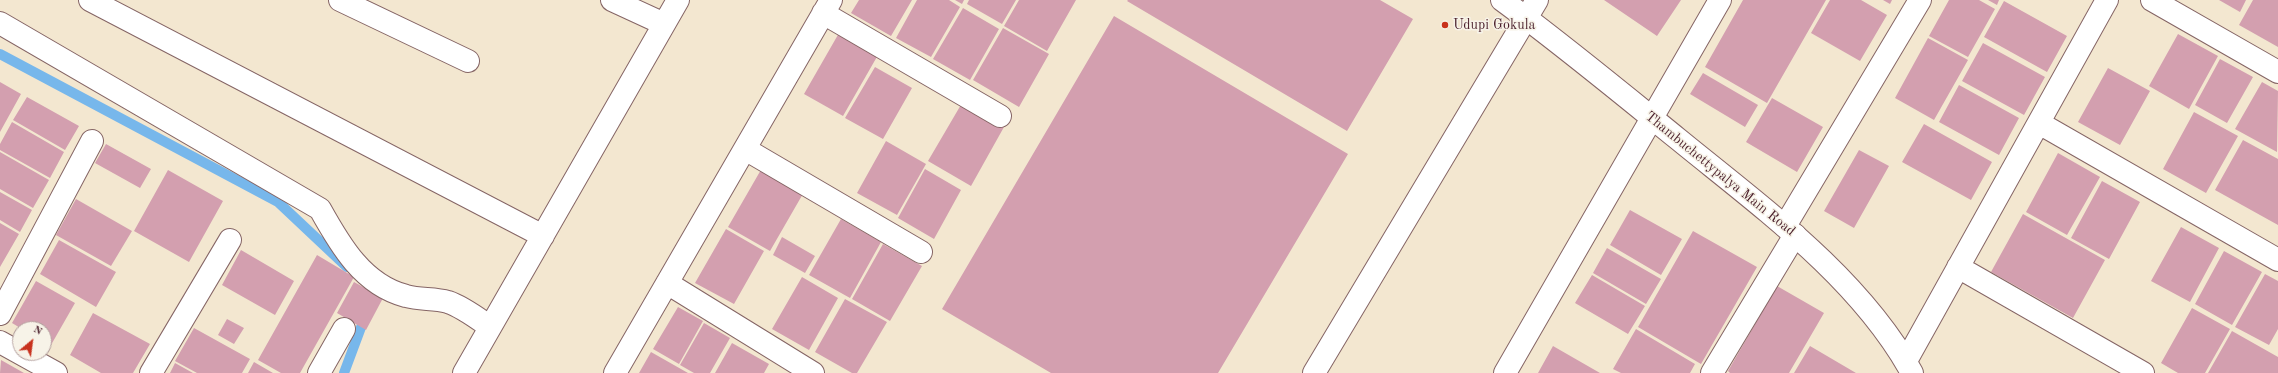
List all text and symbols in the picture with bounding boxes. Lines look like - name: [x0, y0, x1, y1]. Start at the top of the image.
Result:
- place label: Udupi Gokula: [1453, 17, 1535, 33]
- marker: Udupi Gokula: [1440, 20, 1450, 30]
- street label: Thambuchettypalya Main Road: [1641, 108, 1799, 240]
- north arrow: [12, 321, 52, 361]
- text: N: [31, 324, 44, 338]

